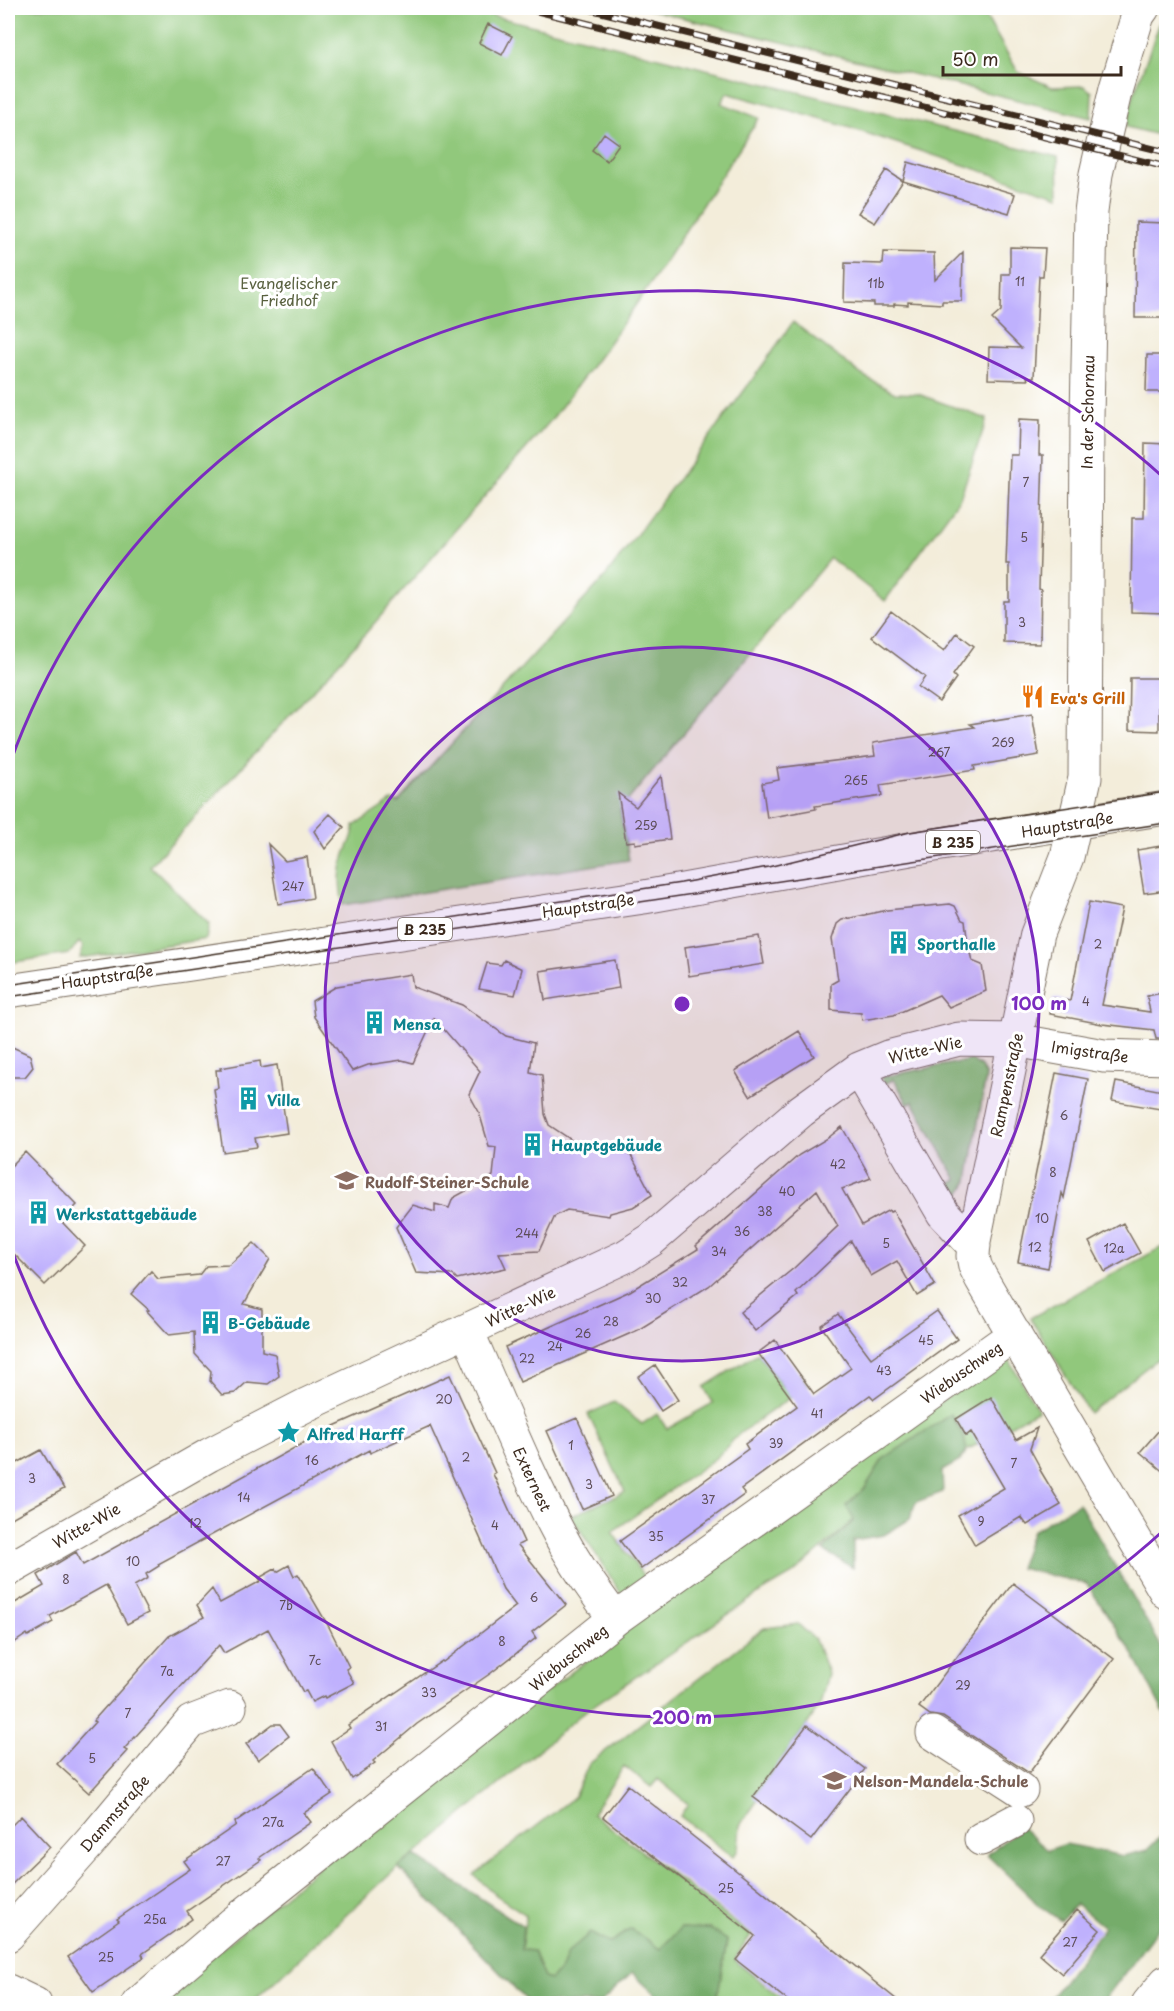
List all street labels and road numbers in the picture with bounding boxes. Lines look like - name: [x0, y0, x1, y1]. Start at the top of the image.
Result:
- street label: In der Schornau: [1075, 355, 1099, 469]
- street label: Hauptstraße: [1019, 805, 1115, 843]
- road number: B 235: [926, 831, 980, 853]
- street label: Hauptstraße: [540, 887, 636, 923]
- road number: B 235: [398, 918, 452, 940]
- street label: Hauptstraße: [59, 958, 155, 994]
- street label: Witte-Wie: [886, 1029, 964, 1069]
- street label: Rampenstraße: [984, 1031, 1028, 1139]
- street label: Imigstraße: [1050, 1034, 1130, 1068]
- street label: Witte-Wie: [481, 1280, 559, 1332]
- street label: Wiebuschweg: [915, 1335, 1007, 1409]
- street label: Externest: [508, 1443, 558, 1515]
- street label: Witte-Wie: [48, 1496, 124, 1554]
- street label: Wiebuschweg: [524, 1618, 612, 1696]
- street label: Dammstraße: [74, 1769, 154, 1857]

